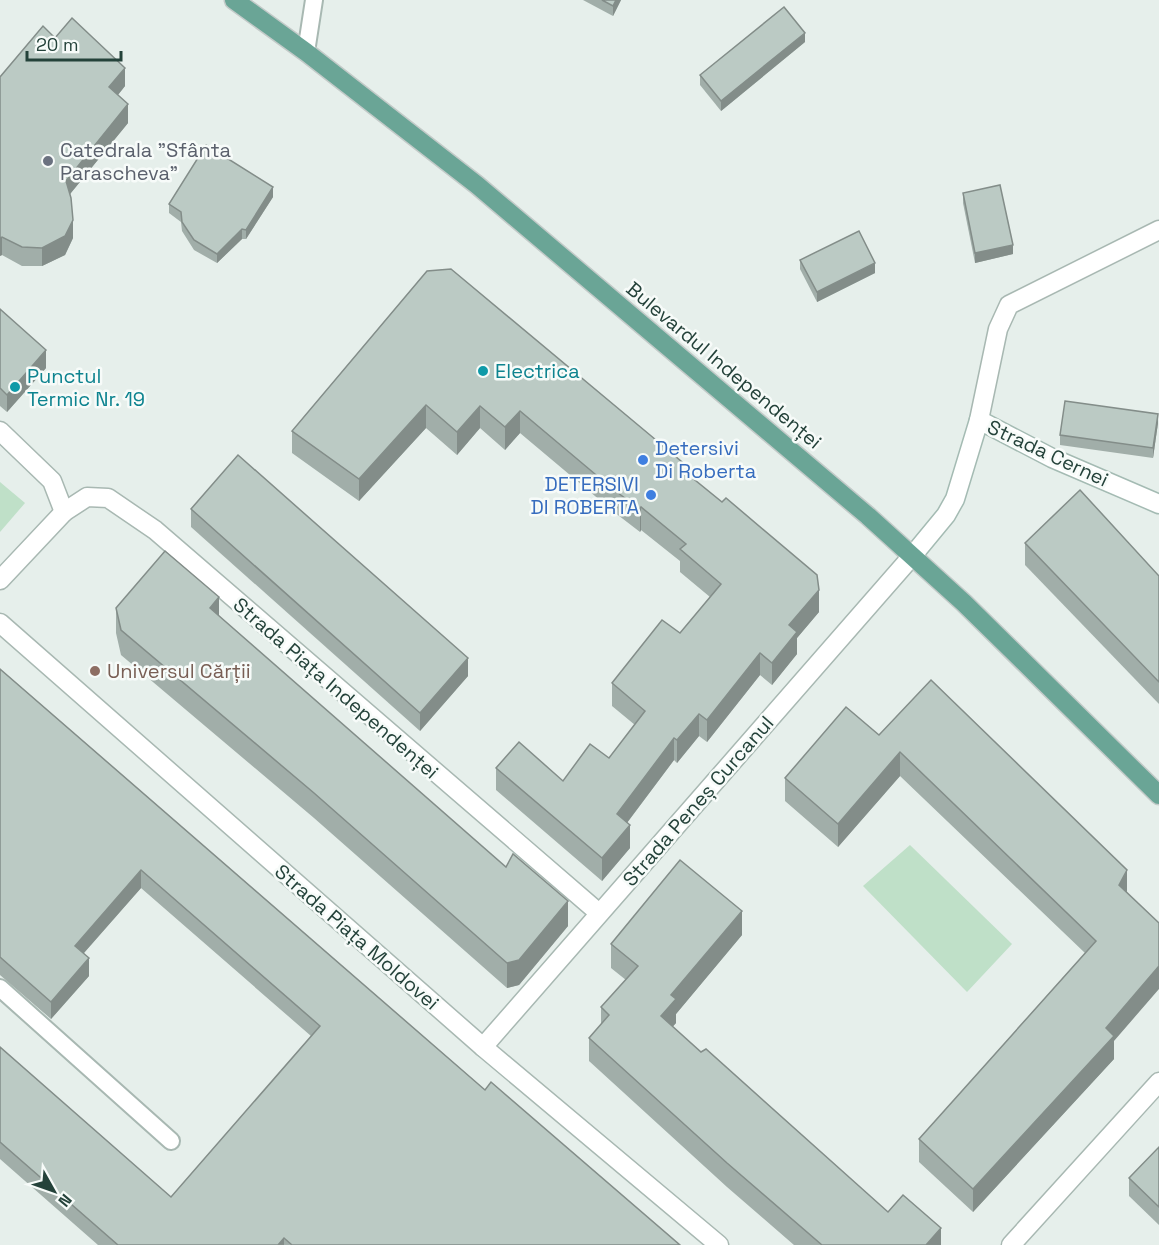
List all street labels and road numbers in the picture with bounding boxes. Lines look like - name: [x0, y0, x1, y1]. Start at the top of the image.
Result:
- street label: Bulevardul Independenței: [621, 276, 827, 454]
- street label: Strada Cernei: [983, 414, 1113, 492]
- street label: Strada Piața Independenței: [228, 592, 444, 784]
- street label: Strada Peneș Curcanul: [617, 710, 779, 892]
- street label: Strada Piața Moldovei: [269, 858, 445, 1016]

